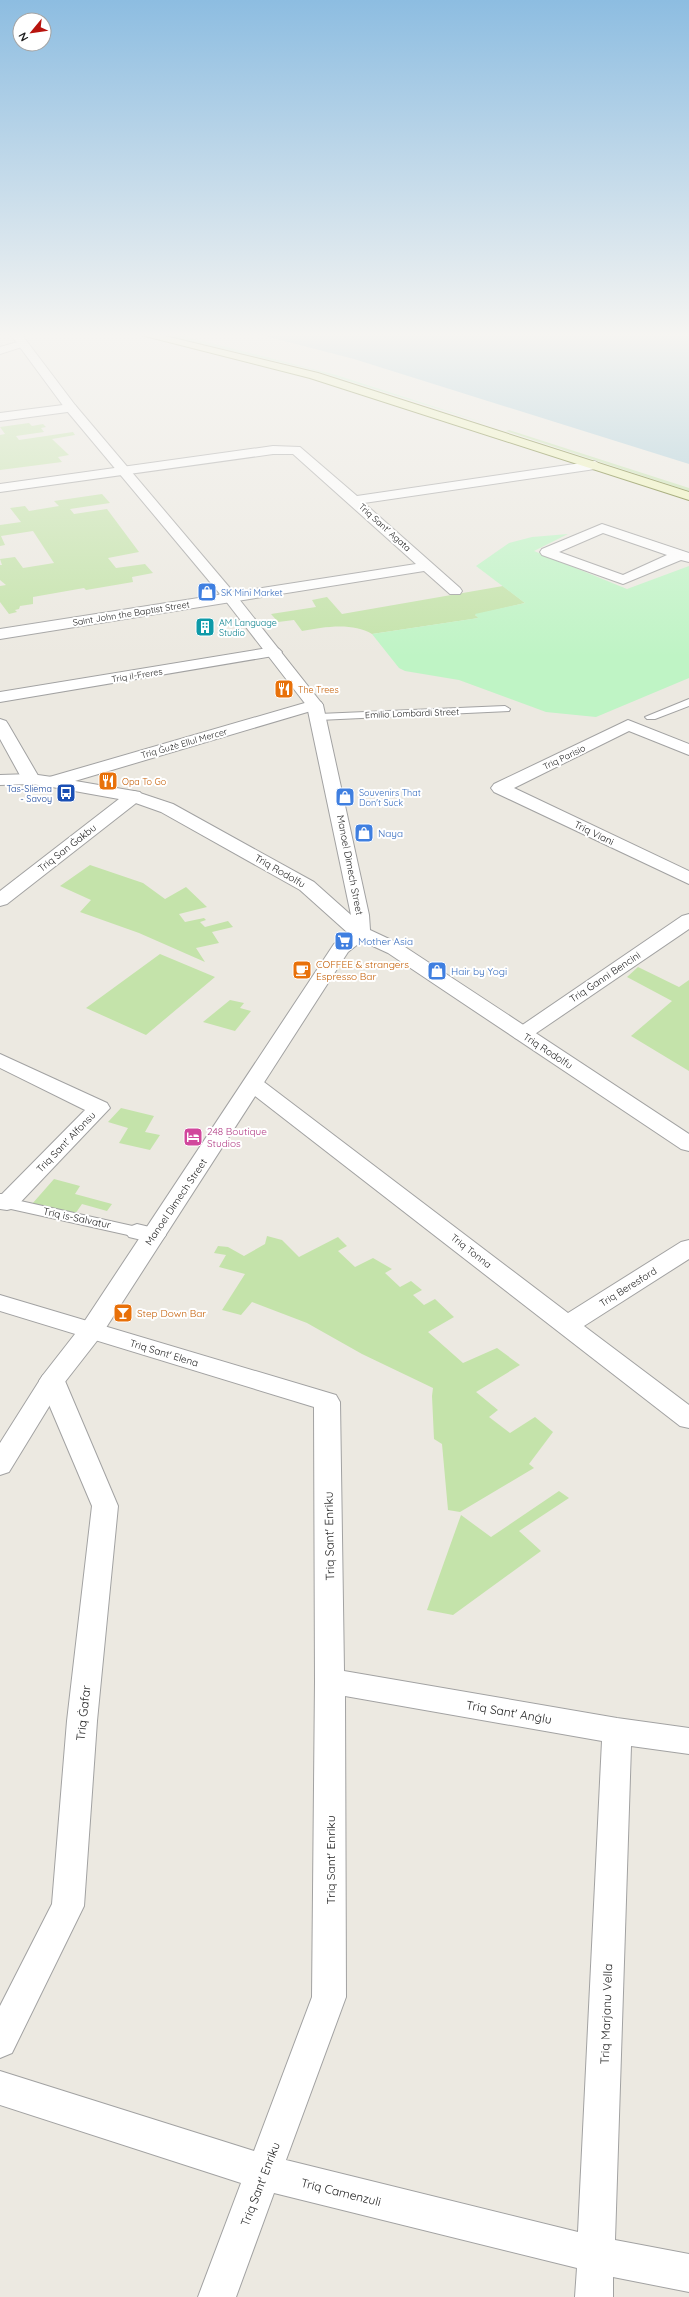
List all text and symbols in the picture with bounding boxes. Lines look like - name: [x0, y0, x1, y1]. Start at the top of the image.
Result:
- north arrow: [12, 12, 52, 52]
- text: N: [15, 30, 31, 44]
- street label: Triq Sant' Agata: [357, 501, 413, 553]
- shop icon: SK Mini Market: [196, 581, 218, 603]
- place label: SK Mini Market: [221, 587, 283, 598]
- street label: Saint John the Baptist Street: [72, 598, 190, 628]
- building icon: AM Language Studio: [194, 616, 216, 638]
- place label: AM Language Studio: [219, 617, 277, 638]
- street label: Triq il-Freres: [111, 666, 163, 684]
- restaurant icon: The Trees: [273, 678, 295, 700]
- place label: The Trees: [298, 684, 339, 695]
- street label: Emilio Lombardi Street: [365, 706, 459, 720]
- street label: Triq Ġużè Ellul Mercer: [140, 725, 229, 761]
- street label: Triq Parisio: [541, 742, 587, 772]
- restaurant icon: Opa To Go: [97, 770, 119, 792]
- place label: Opa To Go: [122, 776, 166, 787]
- bus stop icon: Tas-Sliema - Savoy: [55, 782, 77, 804]
- place label: Tas-Sliema - Savoy: [6, 783, 52, 804]
- shop icon: Souvenirs That Don't Suck: [334, 786, 356, 808]
- place label: Souvenirs That Don't Suck: [359, 787, 421, 808]
- street label: Manoel Dimech Street: [334, 814, 366, 917]
- street label: Triq Viani: [572, 818, 616, 848]
- street label: Triq San Ġakbu: [35, 821, 99, 875]
- shop icon: Naya: [353, 822, 375, 844]
- place label: Naya: [378, 827, 403, 840]
- street label: Triq Rodolfu: [252, 851, 308, 891]
- supermarket icon: Mother Asia: [333, 930, 355, 952]
- place label: Mother Asia: [358, 935, 413, 948]
- street label: Triq Ġanni Bencini: [567, 948, 643, 1006]
- place label: COFFEE & strangers Espresso Bar: [316, 958, 409, 983]
- cafe icon: COFFEE & strangers Espresso Bar: [291, 959, 313, 981]
- shop icon: Hair by Yogi: [426, 960, 448, 982]
- place label: Hair by Yogi: [451, 965, 507, 978]
- street label: Triq Rodolfu: [521, 1030, 575, 1072]
- street label: Triq Sant' Alfonsu: [34, 1109, 98, 1175]
- place label: 248 Boutique Studios: [207, 1125, 267, 1150]
- hotel icon: 248 Boutique Studios: [182, 1126, 204, 1148]
- street label: Manoel Dimech Street: [142, 1156, 210, 1248]
- street label: Triq is-Salvatur: [42, 1204, 112, 1232]
- street label: Triq Tonna: [448, 1231, 494, 1271]
- street label: Triq Beresford: [597, 1264, 659, 1310]
- bar icon: Step Down Bar: [112, 1302, 134, 1324]
- place label: Step Down Bar: [137, 1307, 206, 1320]
- street label: Triq Sant' Elena: [128, 1336, 200, 1370]
- street label: Triq Sant' Enriku: [321, 1491, 337, 1581]
- street label: Triq Ġafar: [73, 1684, 93, 1742]
- street label: Triq Sant' Anġlu: [465, 1697, 553, 1727]
- street label: Triq Sant' Enriku: [323, 1815, 338, 1905]
- street label: Triq Marjanu Vella: [597, 1963, 615, 2065]
- street label: Triq Sant' Enriku: [237, 2140, 283, 2228]
- street label: Triq Camenzuli: [299, 2175, 383, 2209]

